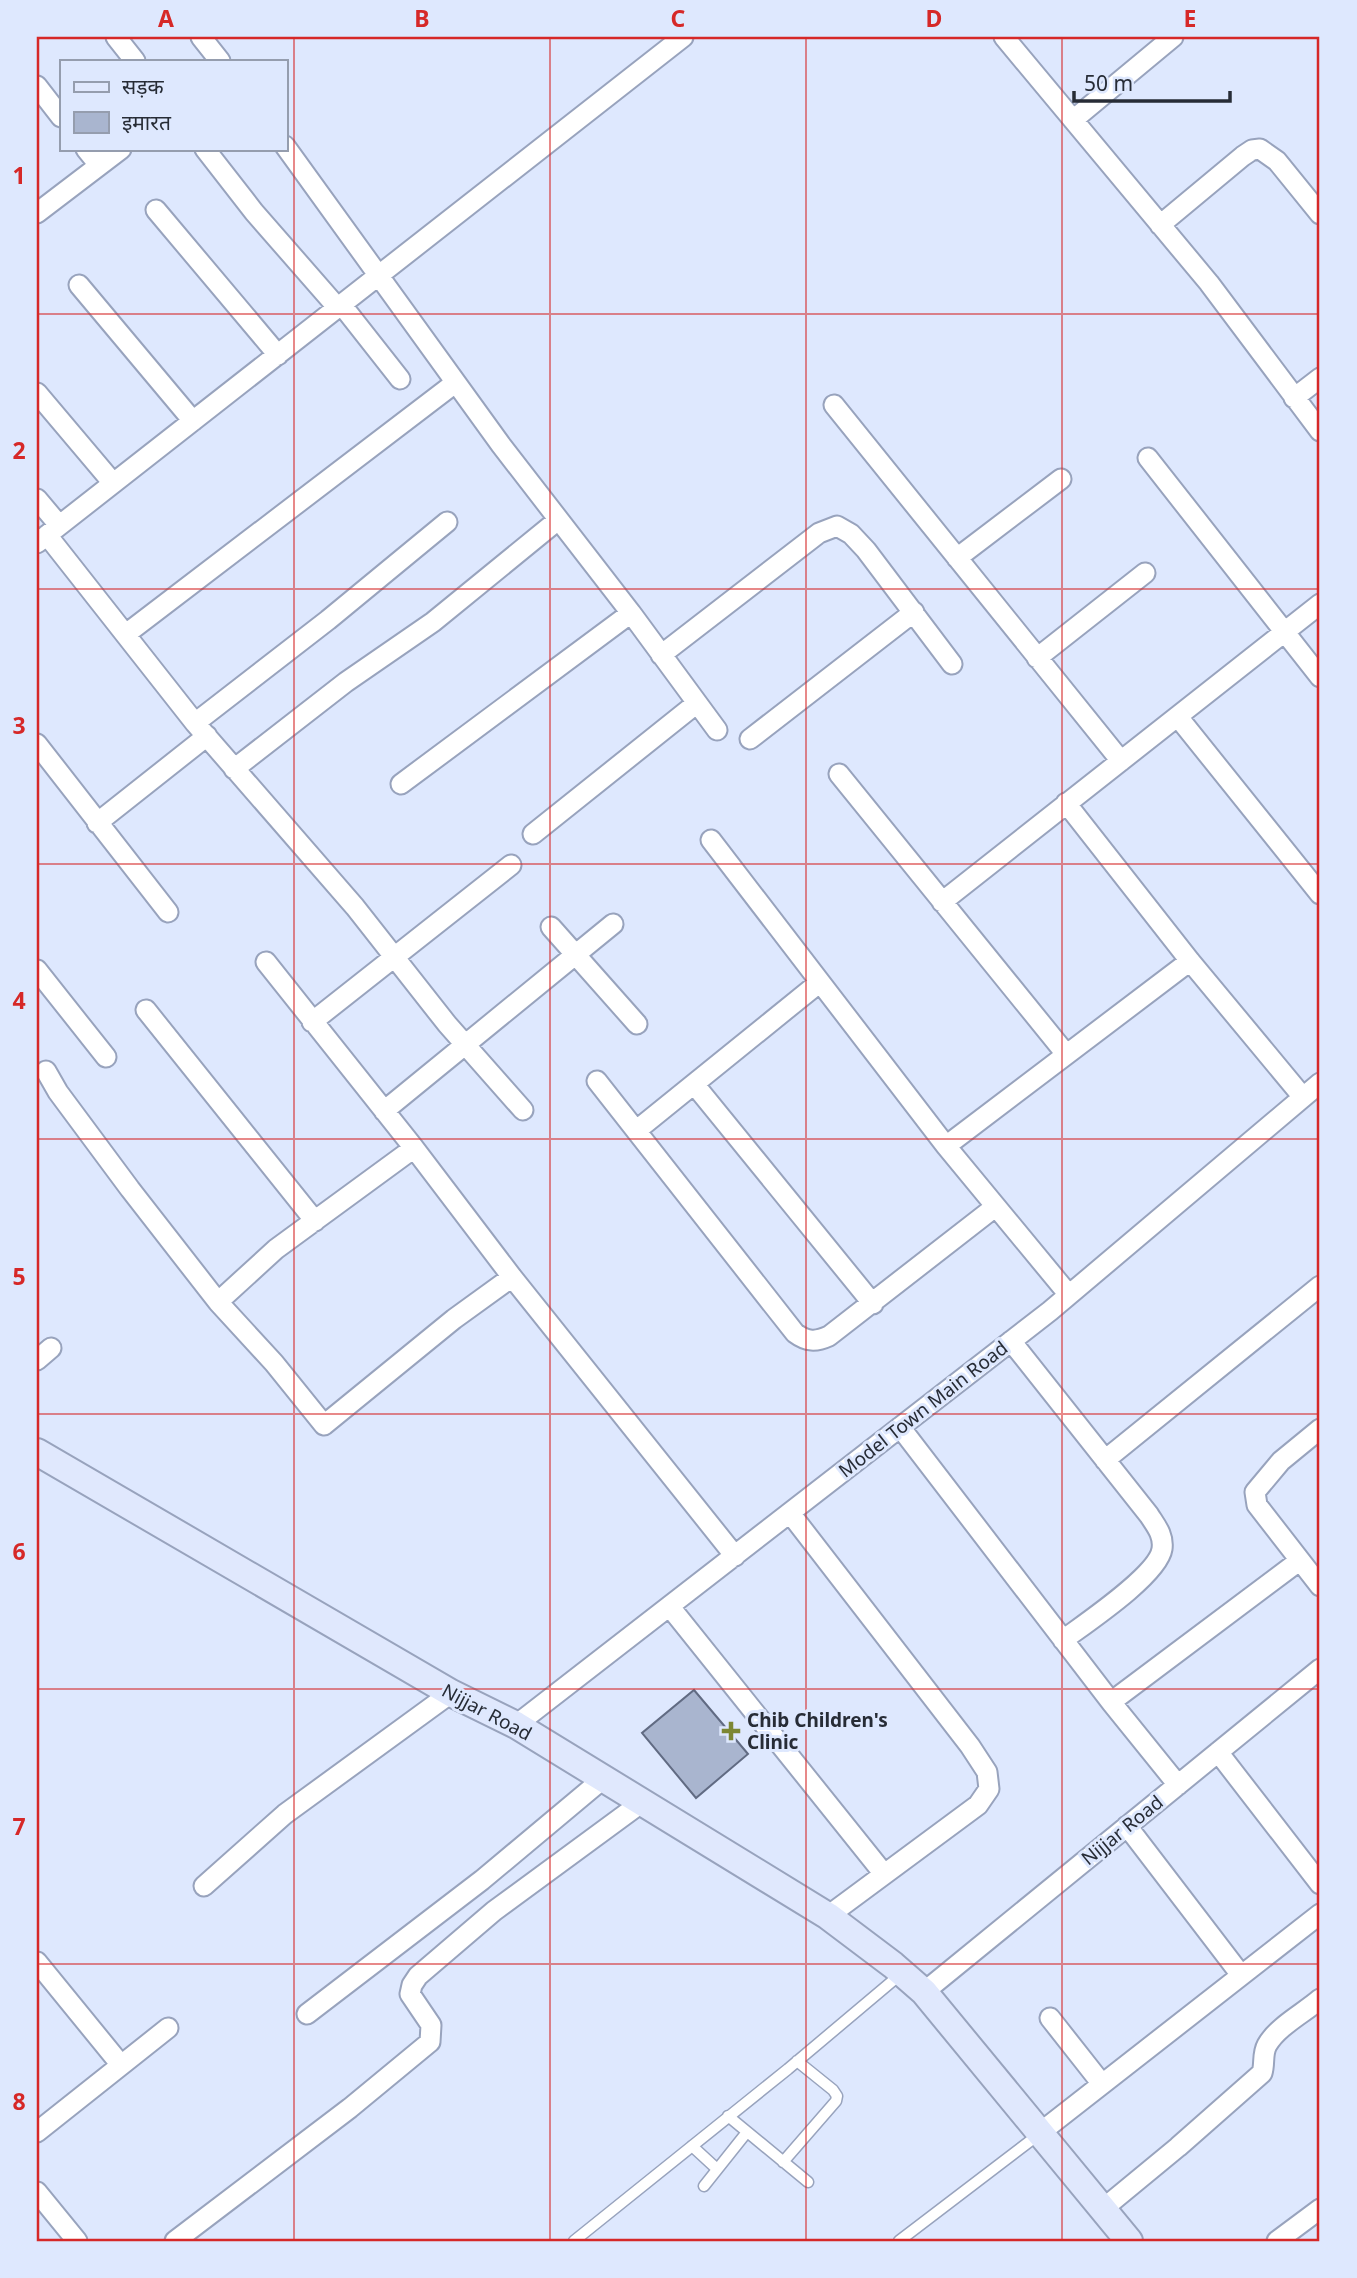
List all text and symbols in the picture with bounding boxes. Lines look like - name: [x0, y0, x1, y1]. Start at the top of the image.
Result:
- text: A: [158, 2, 174, 34]
- text: B: [414, 2, 430, 34]
- text: C: [671, 2, 686, 34]
- text: D: [926, 2, 942, 34]
- text: E: [1184, 2, 1196, 34]
- legend: [60, 60, 287, 150]
- scale bar: [1074, 60, 1229, 104]
- text: 50 m: [1084, 69, 1133, 97]
- text: सड़क: [122, 72, 164, 100]
- text: इमारत: [122, 108, 172, 136]
- text: 1: [12, 159, 26, 191]
- text: 2: [12, 434, 26, 466]
- text: 3: [12, 709, 26, 741]
- text: 4: [12, 984, 26, 1016]
- text: 5: [12, 1260, 26, 1292]
- street label: Model Town Main Road: [833, 1335, 1013, 1483]
- text: 6: [12, 1535, 26, 1567]
- street label: Nijjar Road: [438, 1677, 536, 1747]
- place label: Chib Children's Clinic: [747, 1707, 888, 1755]
- marker: Chib Children's Clinic: [721, 1721, 741, 1741]
- street label: Nijjar Road: [1076, 1789, 1168, 1871]
- text: 7: [12, 1810, 26, 1842]
- text: 8: [12, 2085, 26, 2117]

